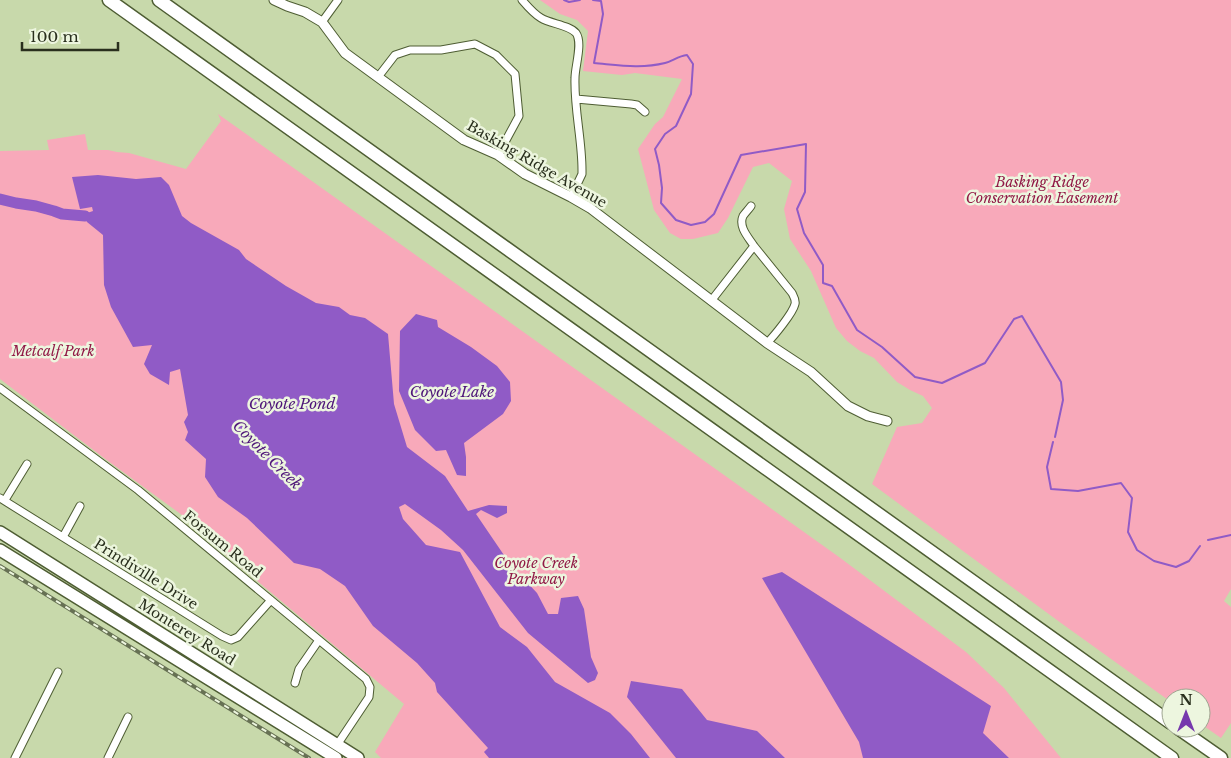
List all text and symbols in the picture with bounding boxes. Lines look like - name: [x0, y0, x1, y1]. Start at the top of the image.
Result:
- scale bar: [22, 20, 119, 52]
- text: 100 m: [30, 27, 79, 46]
- street label: Basking Ridge Avenue: [464, 117, 610, 211]
- park label: Basking Ridge Conservation Easement: [966, 173, 1119, 207]
- park label: Metcalf Park: [11, 342, 94, 360]
- water label: Coyote Lake: [410, 382, 494, 401]
- water label: Coyote Pond: [249, 394, 335, 413]
- water label: Coyote Creek: [229, 416, 306, 493]
- street label: Forsum Road: [180, 507, 267, 582]
- street label: Prindiville Drive: [91, 535, 201, 613]
- park label: Coyote Creek Parkway: [494, 554, 578, 588]
- street label: Monterey Road: [135, 595, 239, 669]
- north arrow: [1161, 688, 1211, 738]
- text: N: [1179, 691, 1193, 709]

